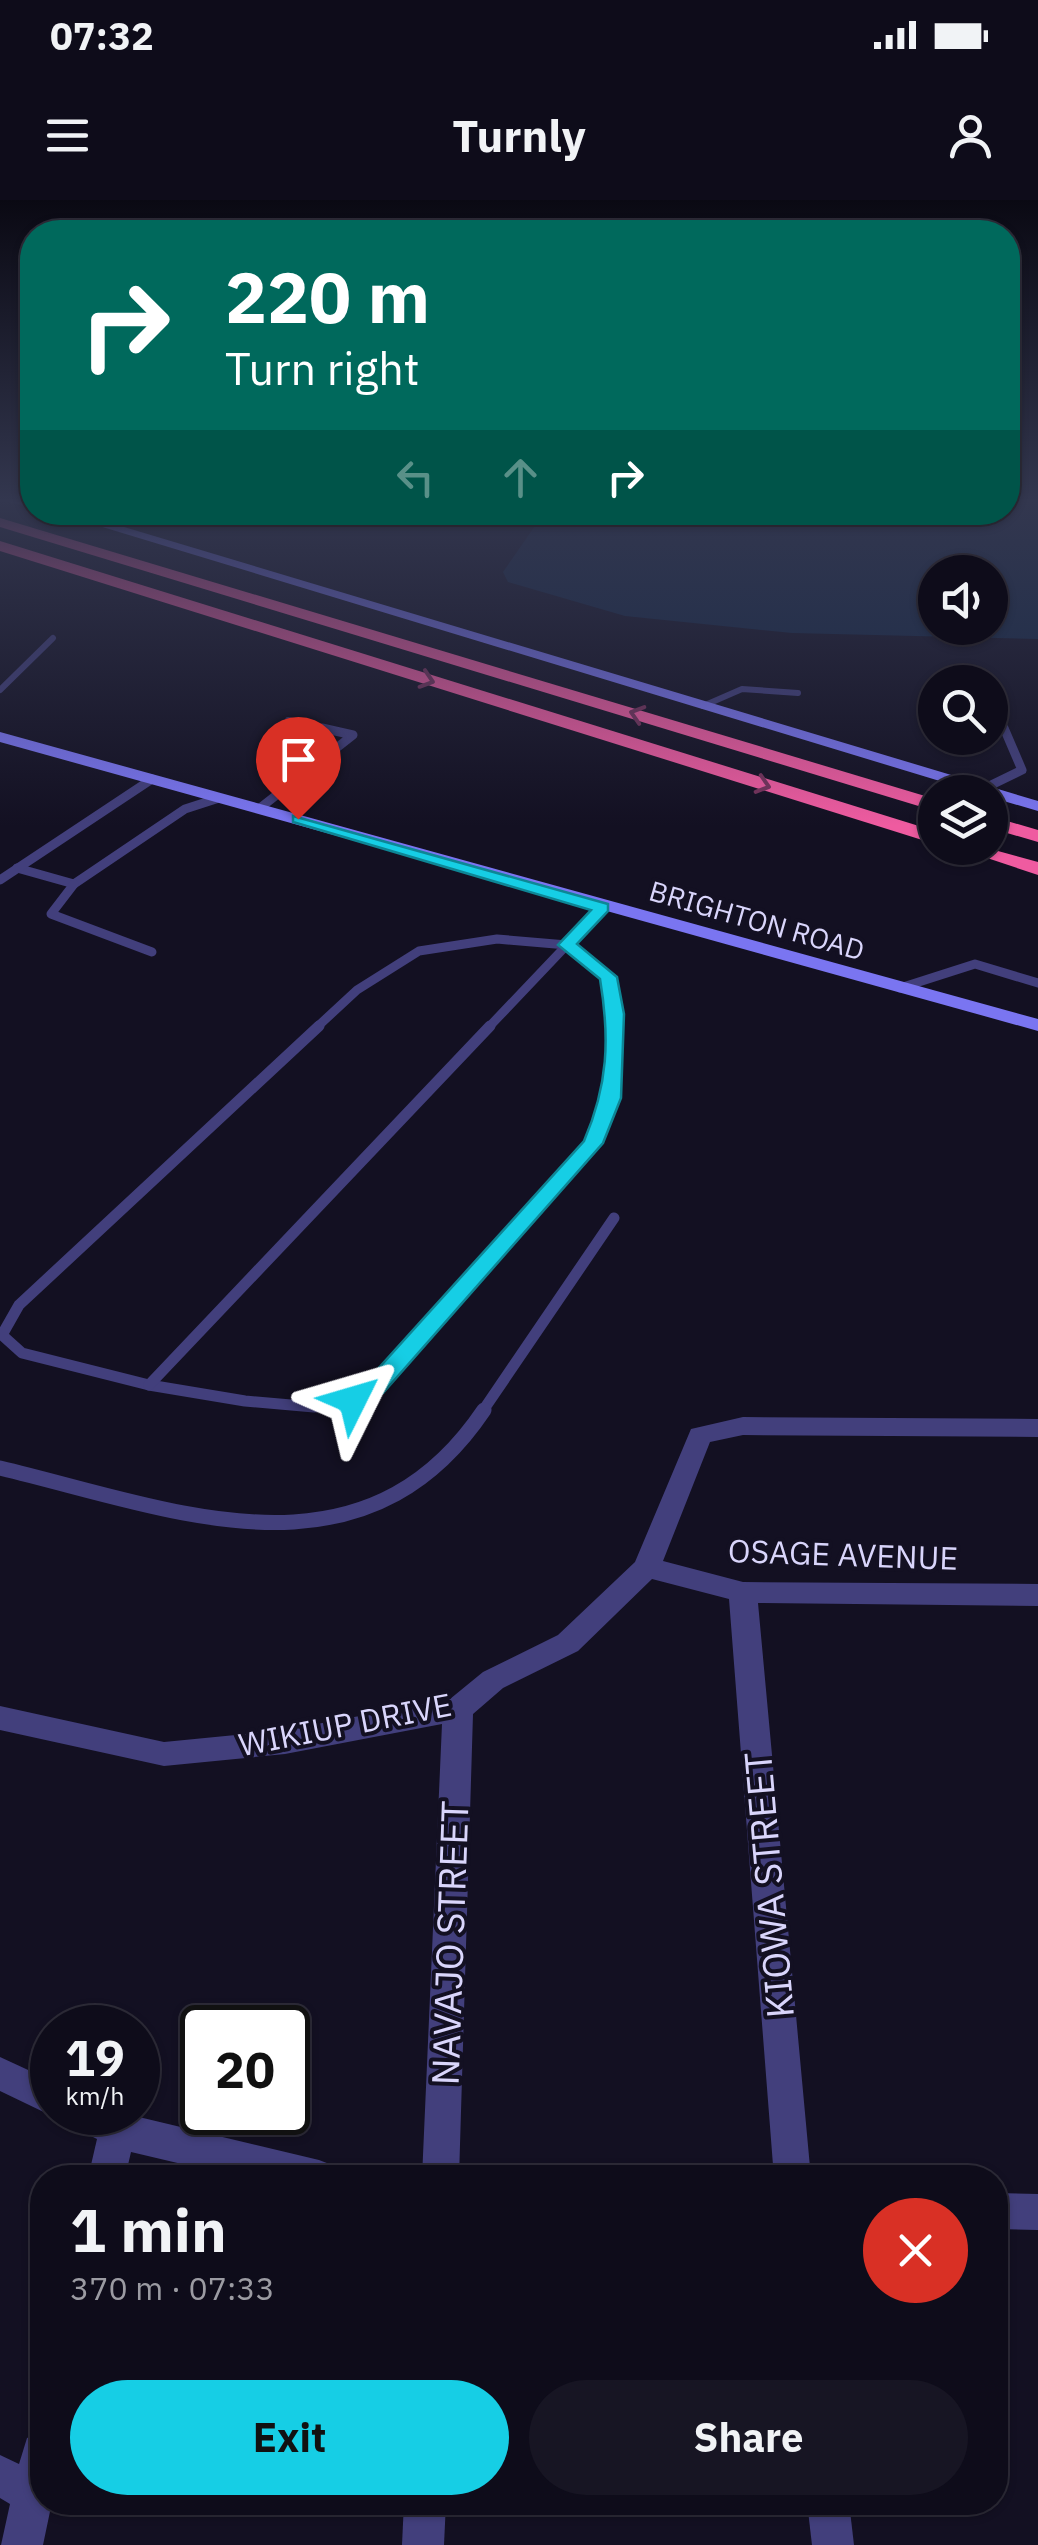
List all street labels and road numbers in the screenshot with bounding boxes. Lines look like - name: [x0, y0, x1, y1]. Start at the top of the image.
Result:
- street label: BRIGHTON ROAD: [645, 872, 869, 968]
- street label: OSAGE AVENUE: [727, 1529, 959, 1579]
- street label: WIKIUP DRIVE: [235, 1683, 455, 1765]
- street label: KIOWA STREET: [732, 1750, 804, 2020]
- street label: NAVAJO STREET: [420, 1800, 478, 2086]

